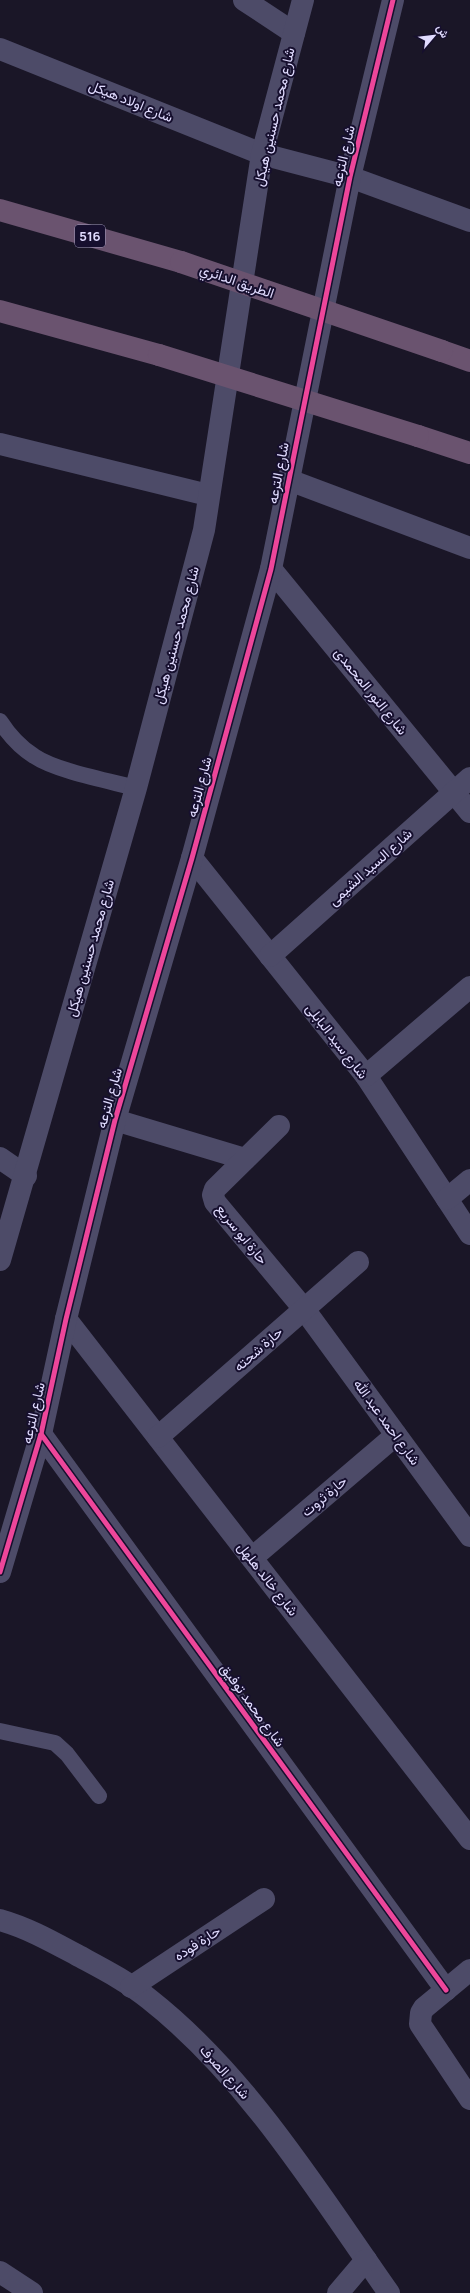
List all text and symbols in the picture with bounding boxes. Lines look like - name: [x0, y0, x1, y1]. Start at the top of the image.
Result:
- north arrow: [414, 16, 454, 56]
- text: ش: [434, 22, 453, 40]
- street label: شارع محمد حسنين هيكل: [248, 46, 301, 189]
- street label: شارع اولاد هيكل: [86, 75, 176, 128]
- street label: شارع الترعه: [326, 123, 361, 189]
- road number: 516: [75, 225, 105, 247]
- street label: الطريق الدائري: [196, 259, 277, 305]
- street label: شارع الترعه: [262, 441, 295, 506]
- street label: شارع محمد حسنين هيكل: [148, 564, 205, 706]
- street label: شارع النور المحمدى: [329, 643, 412, 739]
- street label: شارع الترعه: [181, 754, 218, 820]
- street label: شارع السيد الشيمى: [324, 824, 417, 911]
- street label: شارع محمد حسنين هيكل: [61, 877, 120, 1019]
- street label: شارع سيد البابلى: [300, 999, 373, 1084]
- street label: شارع الترعه: [91, 1065, 128, 1131]
- street label: حارة ابو سريع: [211, 1200, 273, 1269]
- street label: حارة شحته: [229, 1322, 286, 1375]
- street label: شارع احمد عبد الله: [348, 1375, 425, 1470]
- street label: شارع الترعه: [16, 1380, 51, 1446]
- street label: حارة ثروت: [297, 1471, 350, 1520]
- street label: شارع خالد هلهل: [232, 1538, 303, 1621]
- street label: شارع محمد توفيق: [215, 1659, 290, 1752]
- street label: حارة فوده: [170, 1920, 224, 1965]
- street label: شارع الصرف: [194, 2040, 255, 2104]

